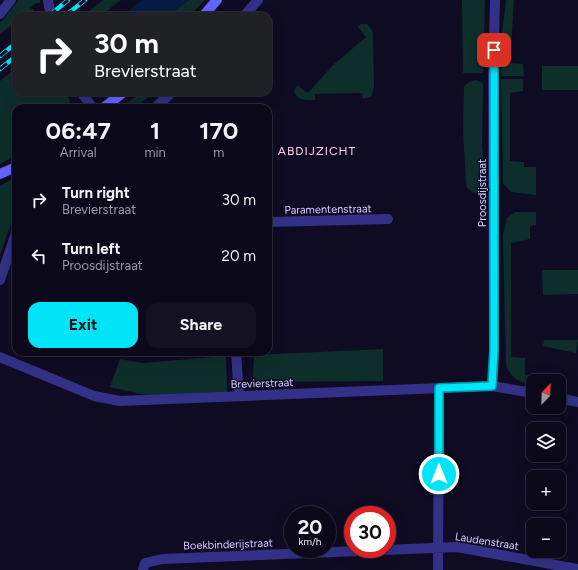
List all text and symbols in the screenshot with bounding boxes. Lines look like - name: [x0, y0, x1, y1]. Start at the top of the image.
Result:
- text: 30 m: [94, 26, 159, 60]
- icon: right: [28, 28, 80, 80]
- pin: [477, 33, 511, 67]
- icon: arrive: [483, 39, 505, 61]
- text: Brevierstraat: [94, 60, 197, 82]
- text: 06:47: [46, 116, 111, 145]
- text: 1: [150, 116, 160, 145]
- text: 170: [199, 116, 238, 145]
- district label: ABDIJZICHT: [278, 144, 356, 158]
- text: Arrival: [60, 145, 97, 160]
- text: min: [144, 145, 166, 160]
- text: m: [213, 145, 224, 160]
- street label: Proosdijstraat: [476, 159, 489, 227]
- text: Turn right: [62, 184, 130, 202]
- icon: right: [28, 189, 50, 211]
- text: 30 m: [222, 191, 256, 209]
- text: Brevierstraat: [62, 202, 136, 217]
- street label: Paramentenstraat: [284, 202, 372, 217]
- text: Turn left: [62, 240, 120, 258]
- icon: left: [28, 245, 50, 267]
- text: 20 m: [222, 247, 256, 265]
- text: Proosdijstraat: [62, 258, 143, 273]
- button: Exit: [28, 302, 138, 348]
- button: Share: [146, 302, 256, 348]
- north arrow: [526, 374, 566, 414]
- map controls: [526, 374, 566, 558]
- street label: Brevierstraat: [230, 376, 294, 391]
- button: layers: [526, 422, 566, 462]
- position arrow: [418, 453, 460, 495]
- button: +: [526, 470, 566, 510]
- speed limit sign: 30: [344, 506, 396, 558]
- text: 20: [298, 515, 322, 539]
- button: −: [526, 518, 566, 558]
- street label: Laudenstraat: [454, 530, 520, 553]
- text: km/h: [299, 535, 321, 548]
- street label: Boekbinderijstraat: [183, 536, 273, 553]

